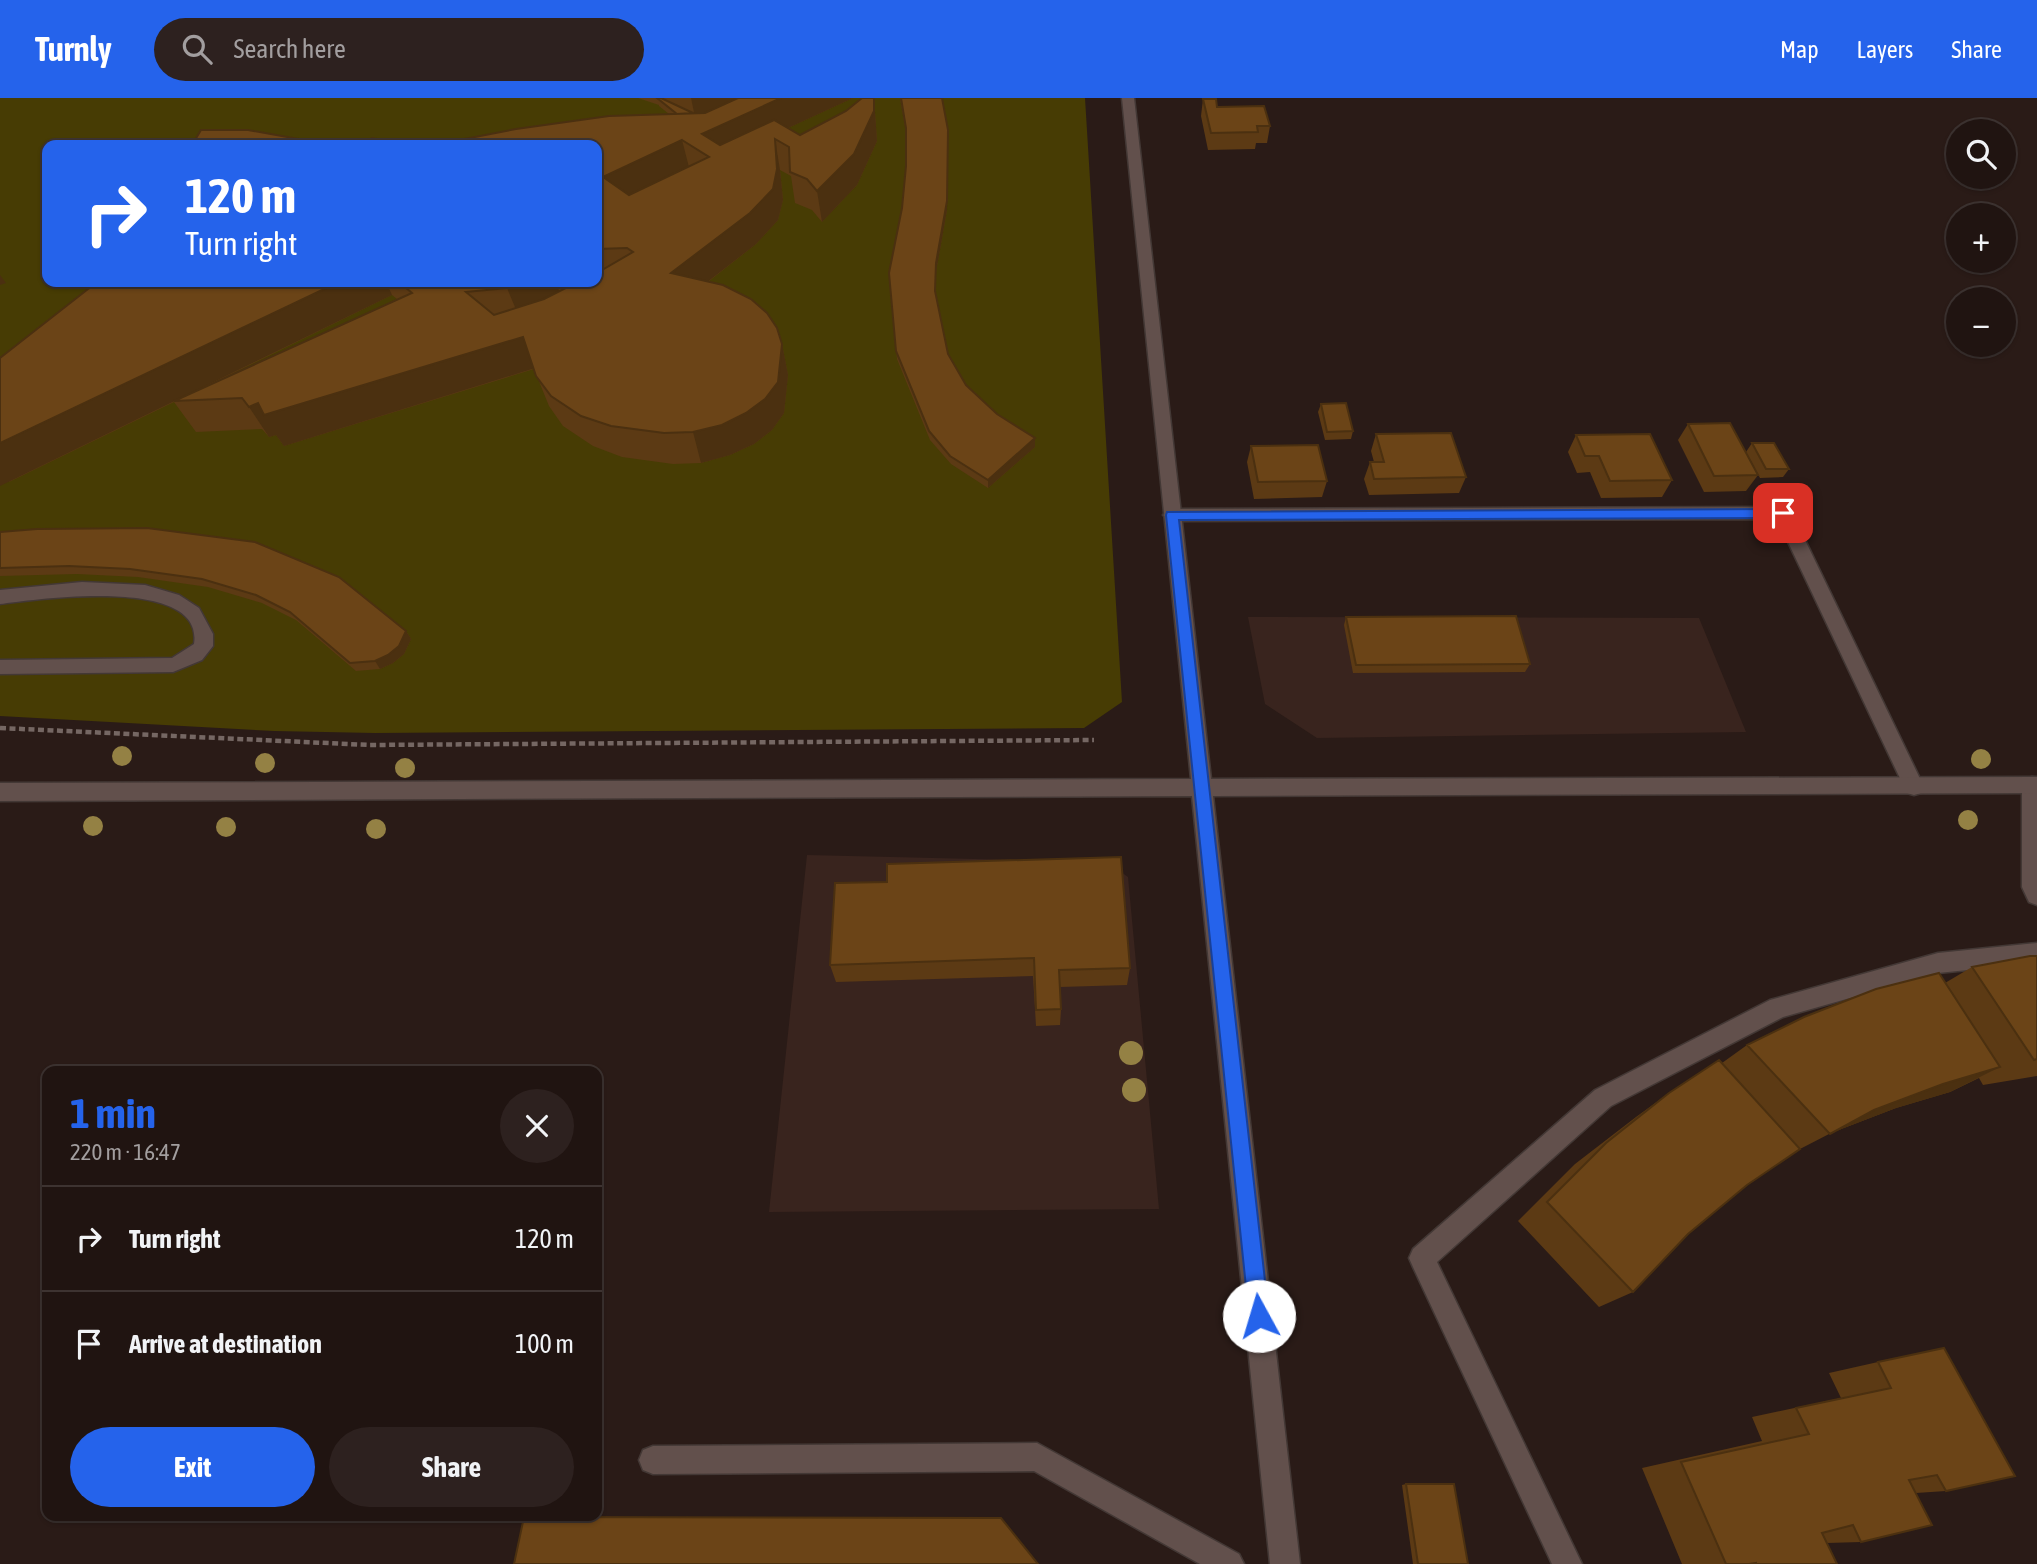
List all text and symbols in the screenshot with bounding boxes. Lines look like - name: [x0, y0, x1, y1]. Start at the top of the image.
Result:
- search box: [154, 18, 644, 81]
- text: Turnly: [35, 30, 112, 68]
- icon: search: [178, 30, 216, 68]
- text: Search here: [234, 34, 346, 64]
- text: Map: [1780, 36, 1819, 63]
- text: Layers: [1857, 36, 1913, 63]
- text: Share: [1951, 36, 2002, 63]
- map controls: [1946, 119, 2016, 357]
- button: search: [1946, 119, 2016, 189]
- text: 120 m: [185, 167, 296, 223]
- icon: right: [70, 168, 161, 259]
- button: +: [1946, 203, 2016, 273]
- text: Turn right: [185, 225, 298, 262]
- button: −: [1946, 287, 2016, 357]
- pin: [1753, 483, 1813, 543]
- icon: arrive: [1764, 494, 1802, 532]
- text: 1 min: [70, 1089, 156, 1137]
- button: close: [500, 1089, 574, 1163]
- text: 220 m · 16:47: [70, 1139, 181, 1165]
- icon: right: [70, 1220, 108, 1258]
- text: Turn right: [129, 1224, 220, 1254]
- text: 120 m: [515, 1224, 574, 1254]
- position arrow: [1222, 1279, 1296, 1353]
- icon: arrive: [70, 1325, 108, 1363]
- text: Arrive at destination: [129, 1329, 322, 1359]
- text: 100 m: [515, 1329, 574, 1359]
- button: Exit: [70, 1427, 315, 1507]
- button: Share: [329, 1427, 574, 1507]

